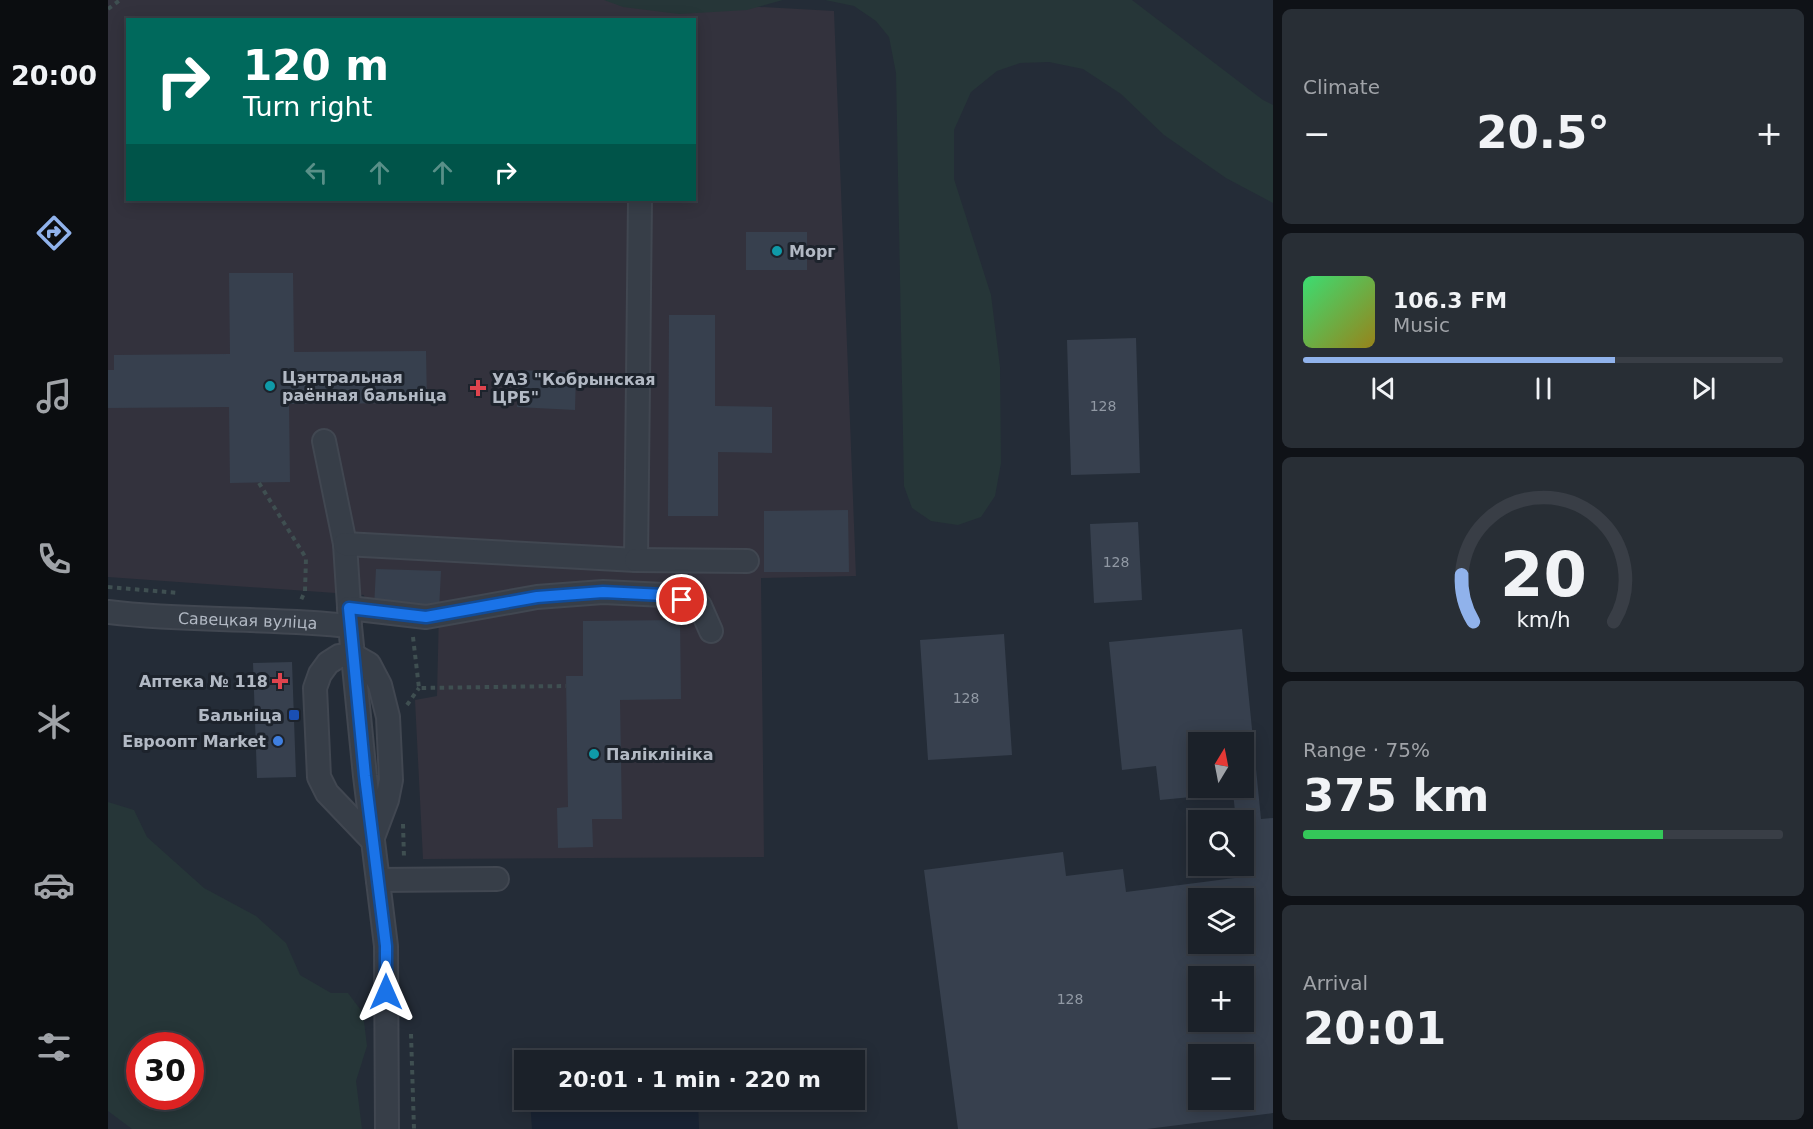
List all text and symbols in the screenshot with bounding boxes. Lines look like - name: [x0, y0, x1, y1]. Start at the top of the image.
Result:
- text: 120 m: [243, 41, 389, 90]
- icon: right: [144, 42, 222, 120]
- text: 20:00: [11, 60, 97, 91]
- text: Climate: [1303, 75, 1380, 99]
- text: Turn right: [243, 91, 372, 122]
- text: 20.5°: [1476, 106, 1610, 159]
- text: −: [1303, 114, 1331, 153]
- text: +: [1755, 114, 1783, 153]
- icon: left: [300, 156, 333, 189]
- icon: ahead: [363, 156, 396, 189]
- icon: ahead: [426, 156, 459, 189]
- icon: right: [489, 156, 522, 189]
- icon: directions: [33, 212, 75, 254]
- place label: Морг: [789, 242, 836, 261]
- marker: Морг: [770, 244, 784, 258]
- text: 106.3 FM: [1393, 288, 1507, 313]
- text: Music: [1393, 313, 1450, 337]
- place label: Цэнтральная раённая бальніца: [282, 368, 447, 405]
- place label: УАЗ "Кобрынская ЦРБ": [492, 370, 656, 407]
- icon: previous: [1367, 372, 1400, 405]
- icon: pause: [1527, 372, 1560, 405]
- icon: next: [1687, 372, 1720, 405]
- icon: music: [33, 375, 75, 417]
- marker: Цэнтральная раённая бальніца: [263, 379, 277, 393]
- marker: УАЗ "Кобрынская ЦРБ": [469, 379, 487, 397]
- house number: 128: [1090, 398, 1116, 414]
- icon: phone: [33, 538, 75, 580]
- text: 20: [1500, 538, 1586, 611]
- house number: 128: [1103, 554, 1129, 570]
- pin: [656, 574, 707, 625]
- icon: arrive: [665, 583, 698, 616]
- text: km/h: [1516, 607, 1570, 632]
- street label: Савецкая вуліца: [177, 609, 318, 633]
- place label: Аптека № 118: [139, 672, 268, 691]
- marker: Аптека № 118: [273, 674, 287, 688]
- house number: 128: [953, 690, 979, 706]
- icon: climate: [33, 701, 75, 743]
- place label: Бальніца: [198, 706, 282, 725]
- marker: Бальніца: [287, 708, 301, 722]
- place label: Евроопт Market: [122, 732, 266, 751]
- north arrow: [1188, 732, 1254, 798]
- map controls: [1188, 732, 1254, 1110]
- marker: Евроопт Market: [271, 734, 285, 748]
- text: Range · 75%: [1303, 738, 1430, 762]
- place label: Паліклініка: [606, 745, 714, 764]
- marker: Паліклініка: [587, 747, 601, 761]
- text: 375 km: [1303, 769, 1489, 822]
- button: search: [1188, 810, 1254, 876]
- icon: car: [33, 864, 75, 906]
- button: layers: [1188, 888, 1254, 954]
- position arrow: [354, 960, 418, 1024]
- button: +: [1188, 966, 1254, 1032]
- text: Arrival: [1303, 971, 1368, 995]
- house number: 128: [1057, 991, 1083, 1007]
- text: 20:01: [1303, 1002, 1446, 1055]
- icon: filters: [33, 1026, 75, 1068]
- speed limit sign: 30: [126, 1032, 204, 1110]
- button: −: [1188, 1044, 1254, 1110]
- text: 20:01 · 1 min · 220 m: [558, 1067, 821, 1092]

